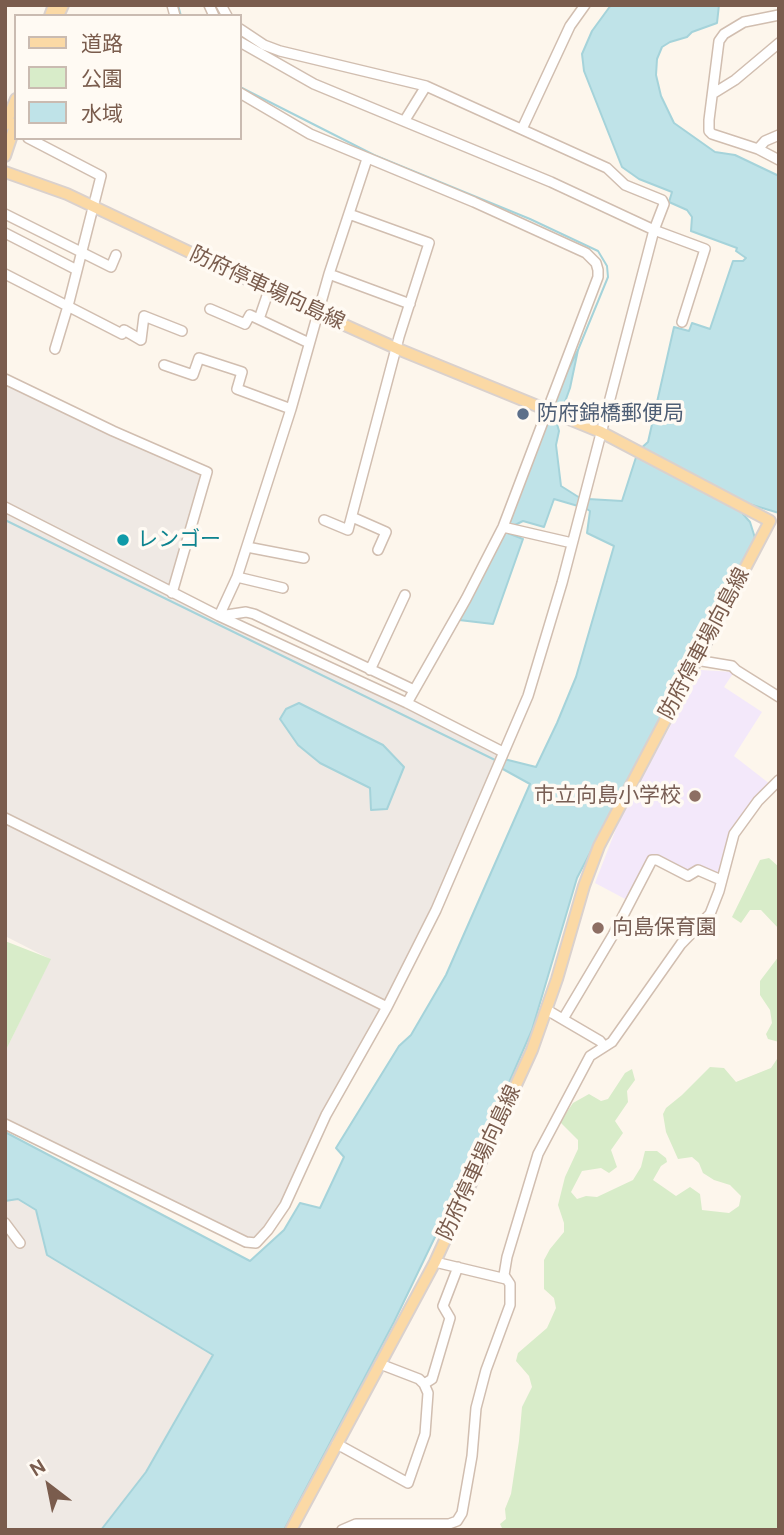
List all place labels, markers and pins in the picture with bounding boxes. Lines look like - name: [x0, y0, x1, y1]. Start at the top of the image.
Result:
- place label: 防府錦橋郵便局: [537, 401, 684, 427]
- marker: 防府錦橋郵便局: [515, 406, 531, 422]
- place label: レンゴー: [137, 527, 221, 553]
- marker: レンゴー: [115, 532, 131, 548]
- place label: 市立向島小学校: [534, 783, 681, 809]
- marker: 市立向島小学校: [687, 788, 703, 804]
- place label: 向島保育園: [612, 915, 717, 941]
- marker: 向島保育園: [590, 920, 606, 936]

